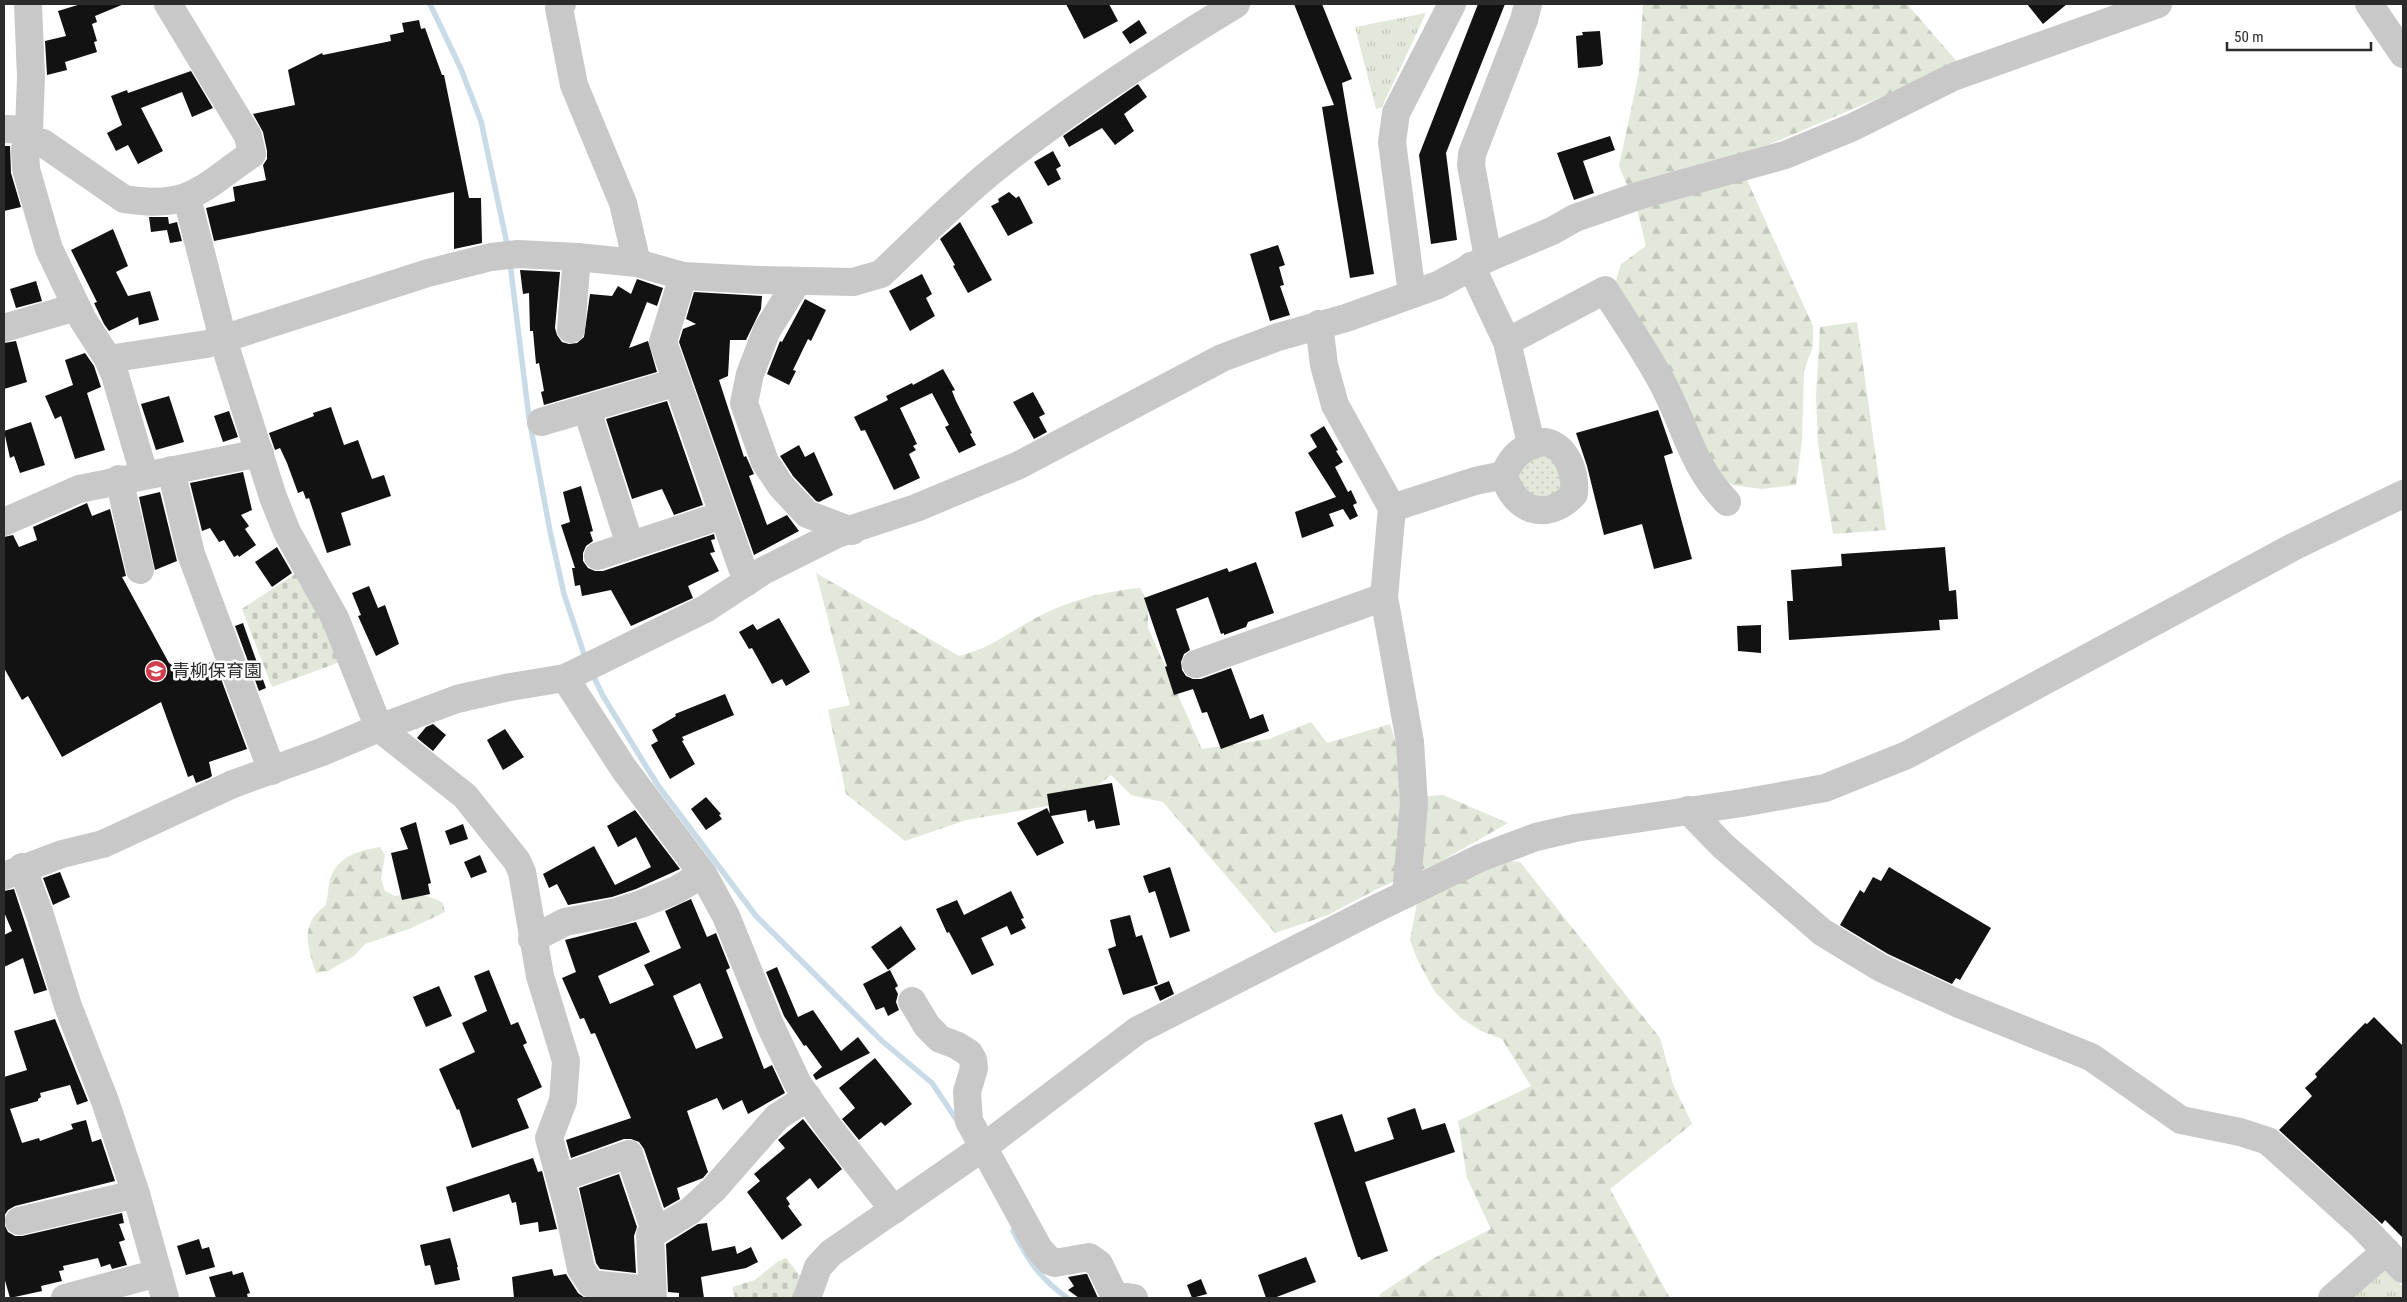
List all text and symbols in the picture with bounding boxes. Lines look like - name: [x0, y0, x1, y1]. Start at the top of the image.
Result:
- scale bar: [2227, 20, 2371, 52]
- text: 50 m: [2234, 28, 2264, 46]
- school or university icon: 青柳保育園: [144, 659, 168, 683]
- place label: 青柳保育園: [172, 660, 262, 681]

